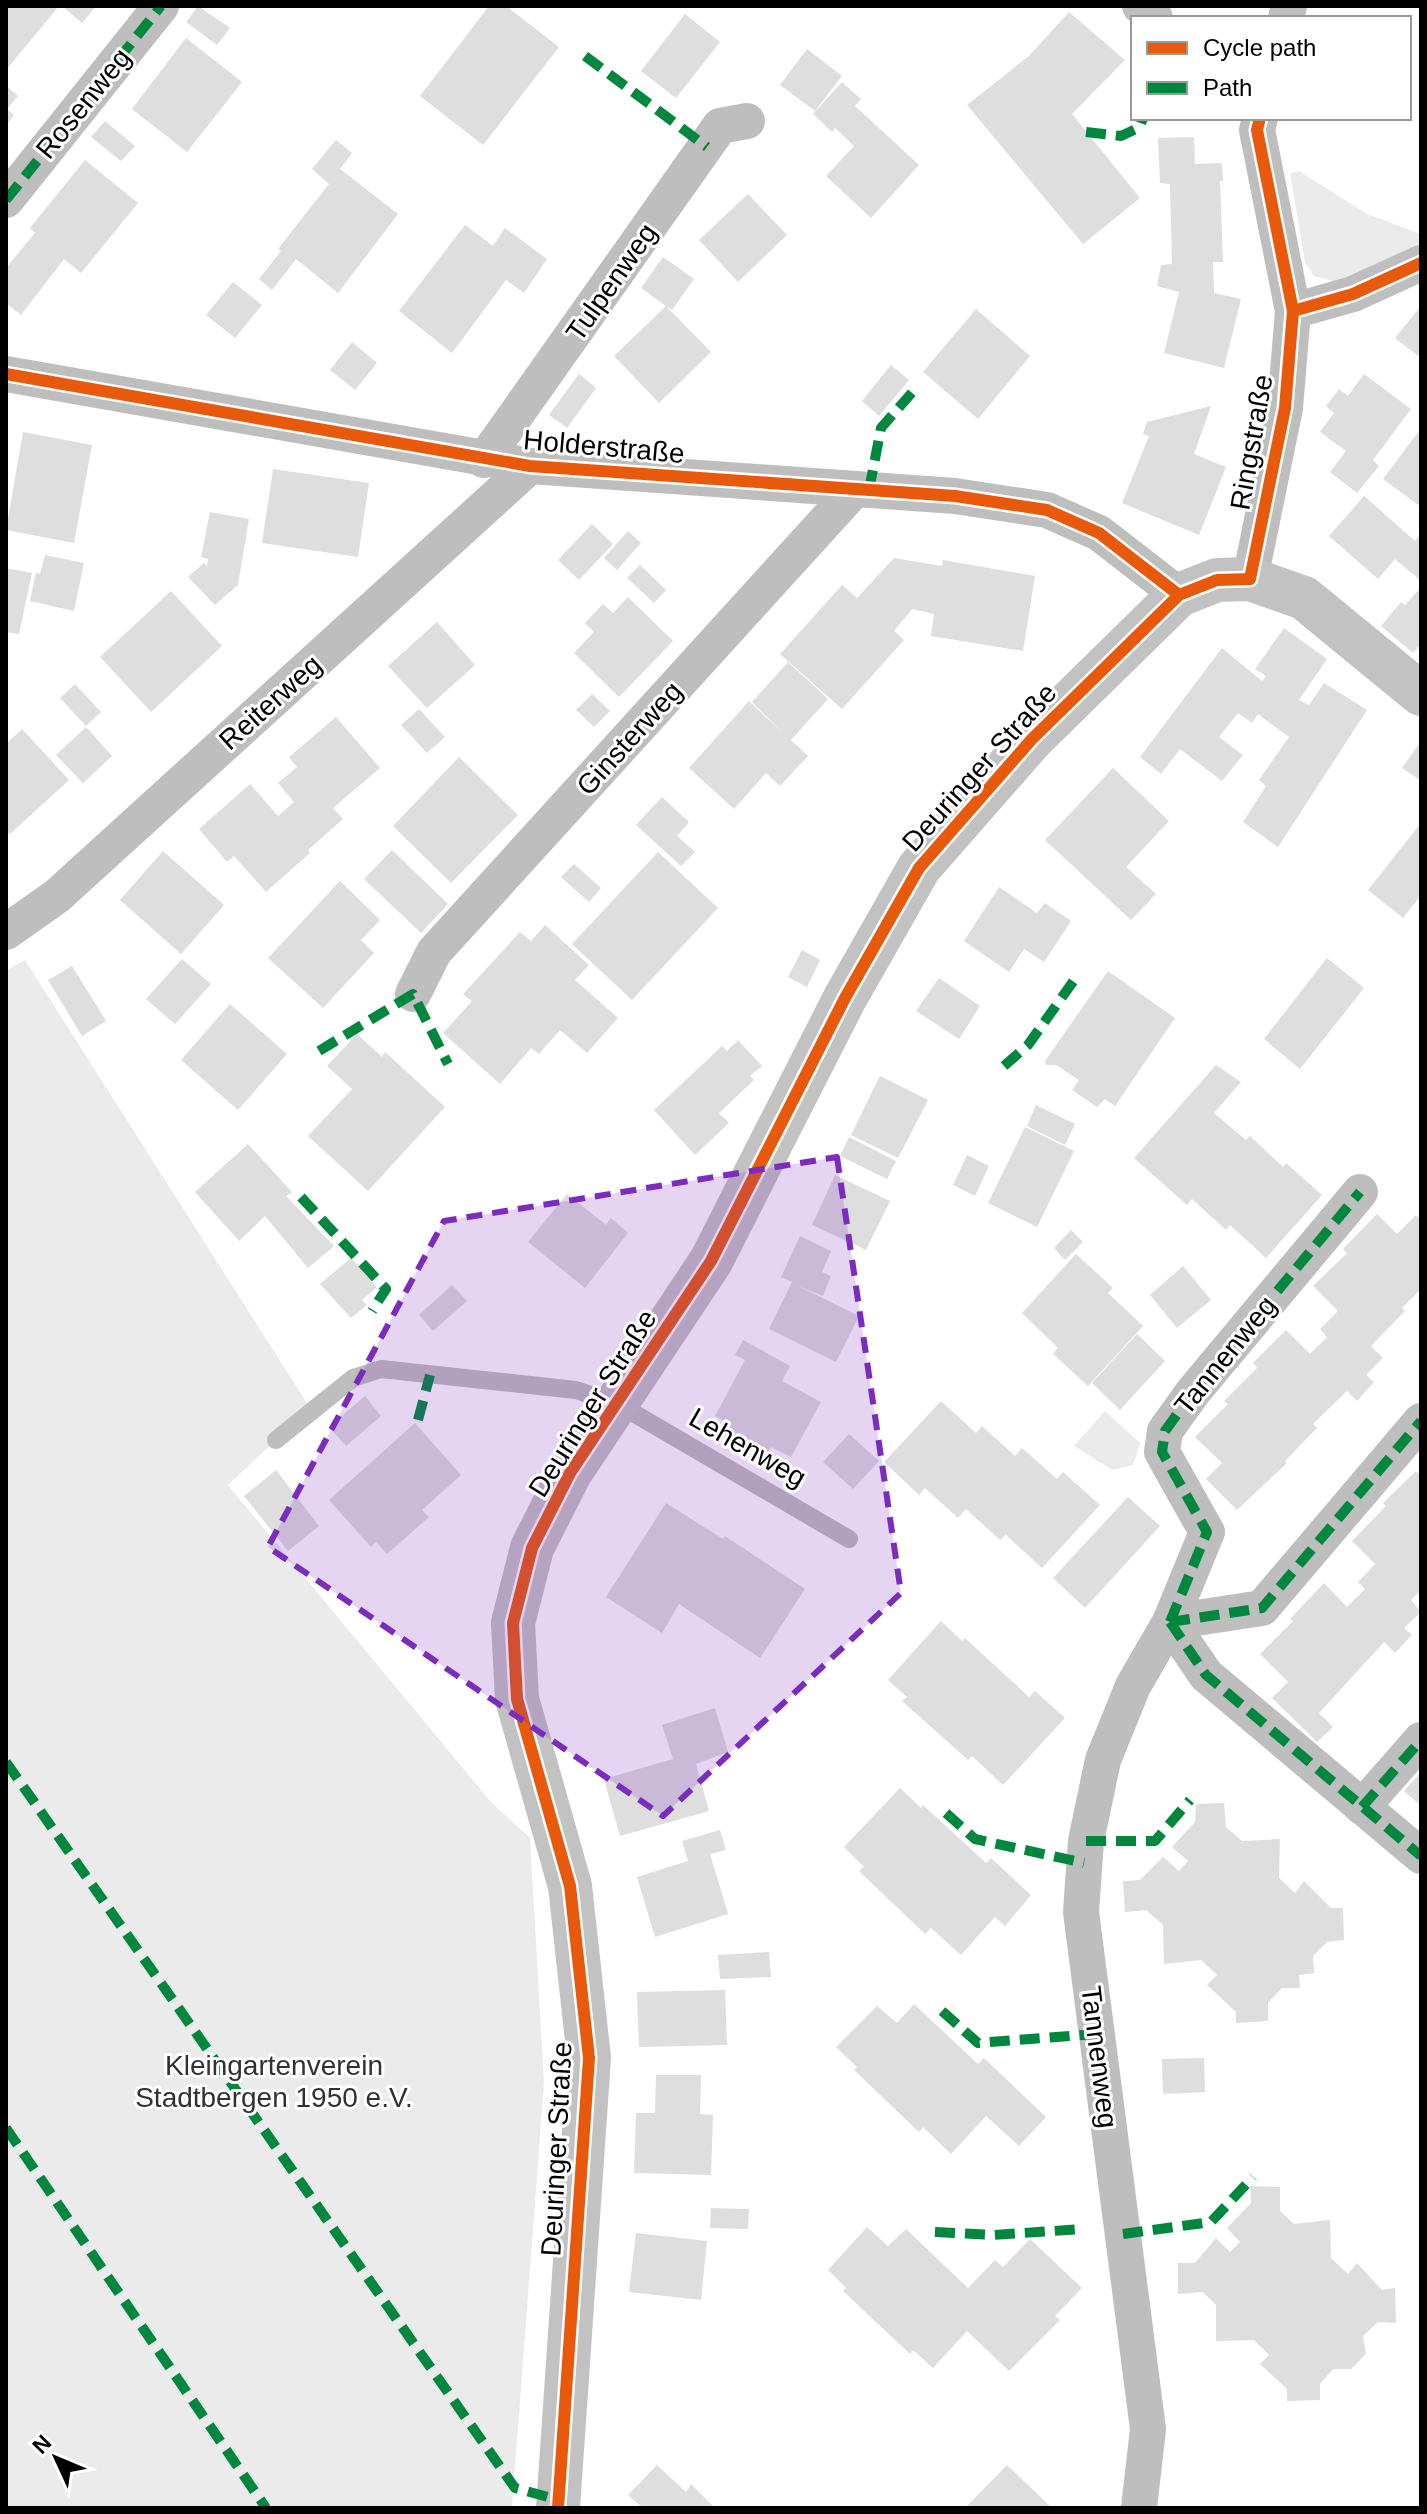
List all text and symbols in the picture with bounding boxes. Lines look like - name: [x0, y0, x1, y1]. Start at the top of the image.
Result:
- legend: [1131, 16, 1411, 120]
- text: Cycle path: [1203, 34, 1316, 61]
- street label: Rosenweg: [30, 42, 137, 164]
- text: Path: [1203, 74, 1252, 101]
- street label: Tulpenweg: [560, 218, 663, 347]
- street label: Ringstraße: [1224, 372, 1279, 512]
- street label: Holderstraße: [522, 424, 686, 469]
- street label: Reiterweg: [213, 649, 328, 756]
- street label: Ginsterweg: [570, 675, 688, 801]
- street label: Deuringer Straße: [896, 677, 1063, 858]
- street label: Tannenweg: [1168, 1290, 1283, 1421]
- street label: Deuringer Straße: [522, 1304, 662, 1503]
- street label: Lehenweg: [684, 1402, 811, 1493]
- street label: Tannenweg: [1075, 1984, 1124, 2130]
- street label: Deuringer Straße: [535, 2041, 578, 2257]
- park label: Kleingartenverein Stadtbergen 1950 e.V.: [135, 2050, 413, 2113]
- north arrow: [16, 2418, 96, 2498]
- text: N: [27, 2430, 56, 2459]

